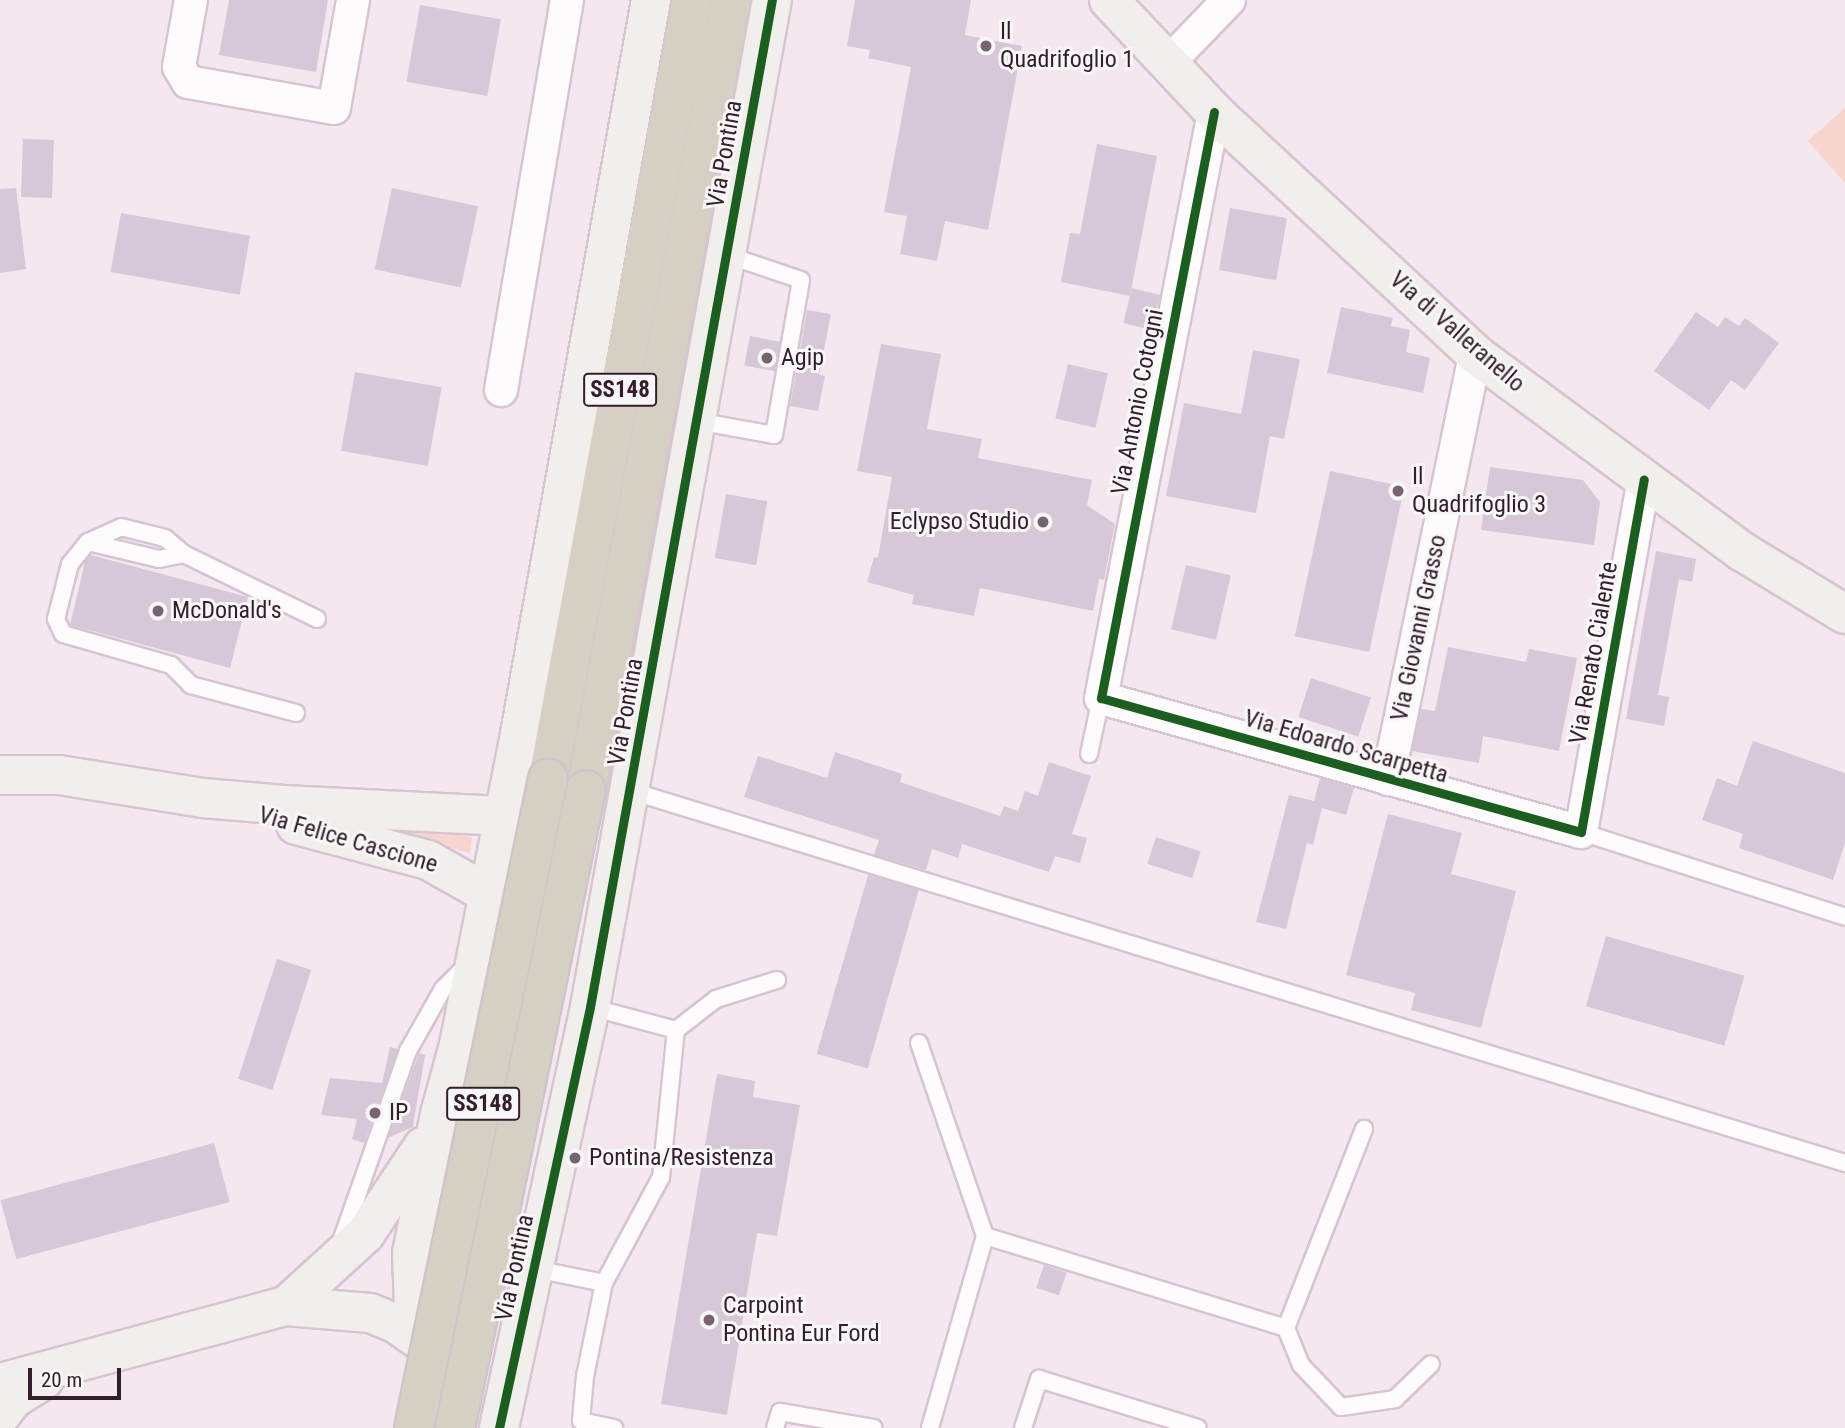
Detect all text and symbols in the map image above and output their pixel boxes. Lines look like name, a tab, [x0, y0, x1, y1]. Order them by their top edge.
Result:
place label: Il Quadrifoglio 1	[1000, 18, 1134, 74]
marker: Il Quadrifoglio 1	[978, 38, 994, 54]
street label: Via Pontina	[701, 98, 749, 210]
street label: Via di Valleranello	[1383, 265, 1531, 399]
street label: Via Antonio Cotogni	[1106, 307, 1170, 497]
place label: Agip	[781, 344, 824, 372]
marker: Agip	[759, 350, 775, 366]
road number: SS148	[582, 370, 658, 410]
place label: Il Quadrifoglio 3	[1412, 463, 1546, 519]
marker: Il Quadrifoglio 3	[1390, 483, 1406, 499]
place label: Eclypso Studio	[890, 508, 1029, 536]
marker: Eclypso Studio	[1035, 514, 1051, 530]
street label: Via Giovanni Grasso	[1385, 532, 1453, 724]
street label: Via Renato Cialente	[1564, 559, 1624, 747]
place label: McDonald's	[172, 597, 282, 625]
marker: McDonald's	[150, 603, 166, 619]
street label: Via Pontina	[602, 656, 650, 768]
street label: Via Edoardo Scarpetta	[1241, 704, 1451, 790]
street label: Via Felice Cascione	[255, 801, 441, 879]
road number: SS148	[444, 1084, 522, 1124]
place label: IP	[389, 1099, 408, 1127]
marker: IP	[367, 1105, 383, 1121]
place label: Pontina/Resistenza	[589, 1144, 774, 1172]
marker: Pontina/Resistenza	[567, 1150, 583, 1166]
street label: Via Pontina	[490, 1212, 540, 1324]
place label: Carpoint Pontina Eur Ford	[723, 1292, 880, 1348]
marker: Carpoint Pontina Eur Ford	[701, 1312, 717, 1328]
scale bar	[32, 1354, 124, 1398]
text: 20 m	[41, 1368, 82, 1392]

